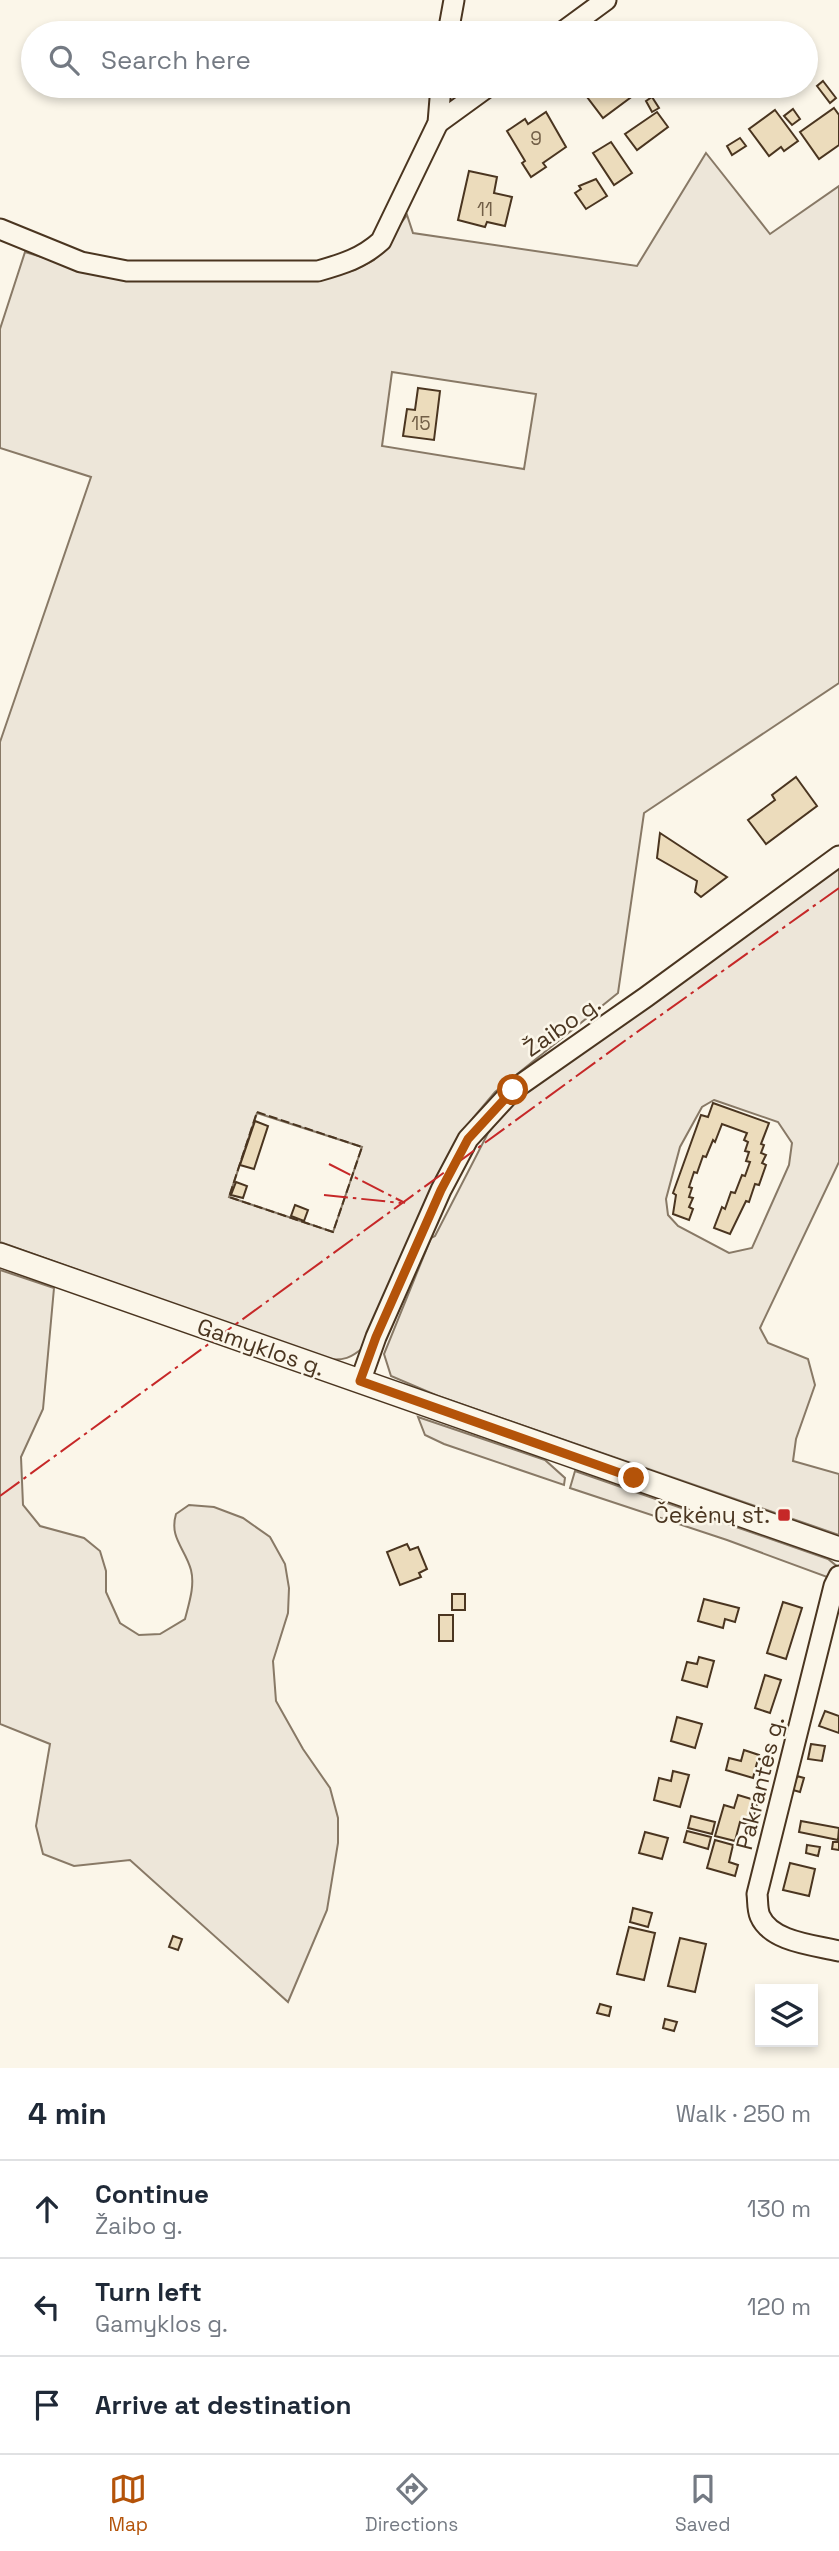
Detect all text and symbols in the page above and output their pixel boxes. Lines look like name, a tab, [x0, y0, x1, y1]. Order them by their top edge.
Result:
search box	[21, 21, 818, 98]
icon: search	[45, 41, 83, 79]
text: Search here	[101, 43, 251, 77]
house number: 9	[530, 126, 542, 151]
house number: 11	[477, 197, 493, 222]
house number: 15	[411, 411, 431, 436]
street label: Žaibo g.	[517, 989, 607, 1063]
route start	[497, 1074, 528, 1105]
street label: Gamyklos g.	[193, 1311, 329, 1383]
route end	[618, 1462, 649, 1493]
place label: Čekėnų st.	[654, 1500, 770, 1530]
marker: Čekėnų st.	[776, 1507, 792, 1523]
street label: Pakrantės g.	[729, 1713, 791, 1853]
map controls	[755, 1984, 818, 2047]
button: layers	[755, 1984, 818, 2047]
text: 4 min	[28, 2094, 107, 2133]
text: Walk · 250 m	[676, 2099, 811, 2129]
text: Continue	[95, 2177, 209, 2211]
icon: ahead	[28, 2190, 66, 2228]
text: 130 m	[747, 2194, 811, 2224]
text: Žaibo g.	[95, 2211, 183, 2241]
text: Turn left	[95, 2275, 202, 2309]
icon: left	[28, 2288, 66, 2326]
text: 120 m	[747, 2292, 811, 2322]
text: Gamyklos g.	[95, 2309, 228, 2339]
icon: arrive	[28, 2386, 66, 2424]
text: Arrive at destination	[95, 2388, 352, 2422]
tab: Map	[108, 2470, 148, 2537]
tab: Directions	[365, 2470, 458, 2537]
tab: Saved	[675, 2470, 731, 2537]

